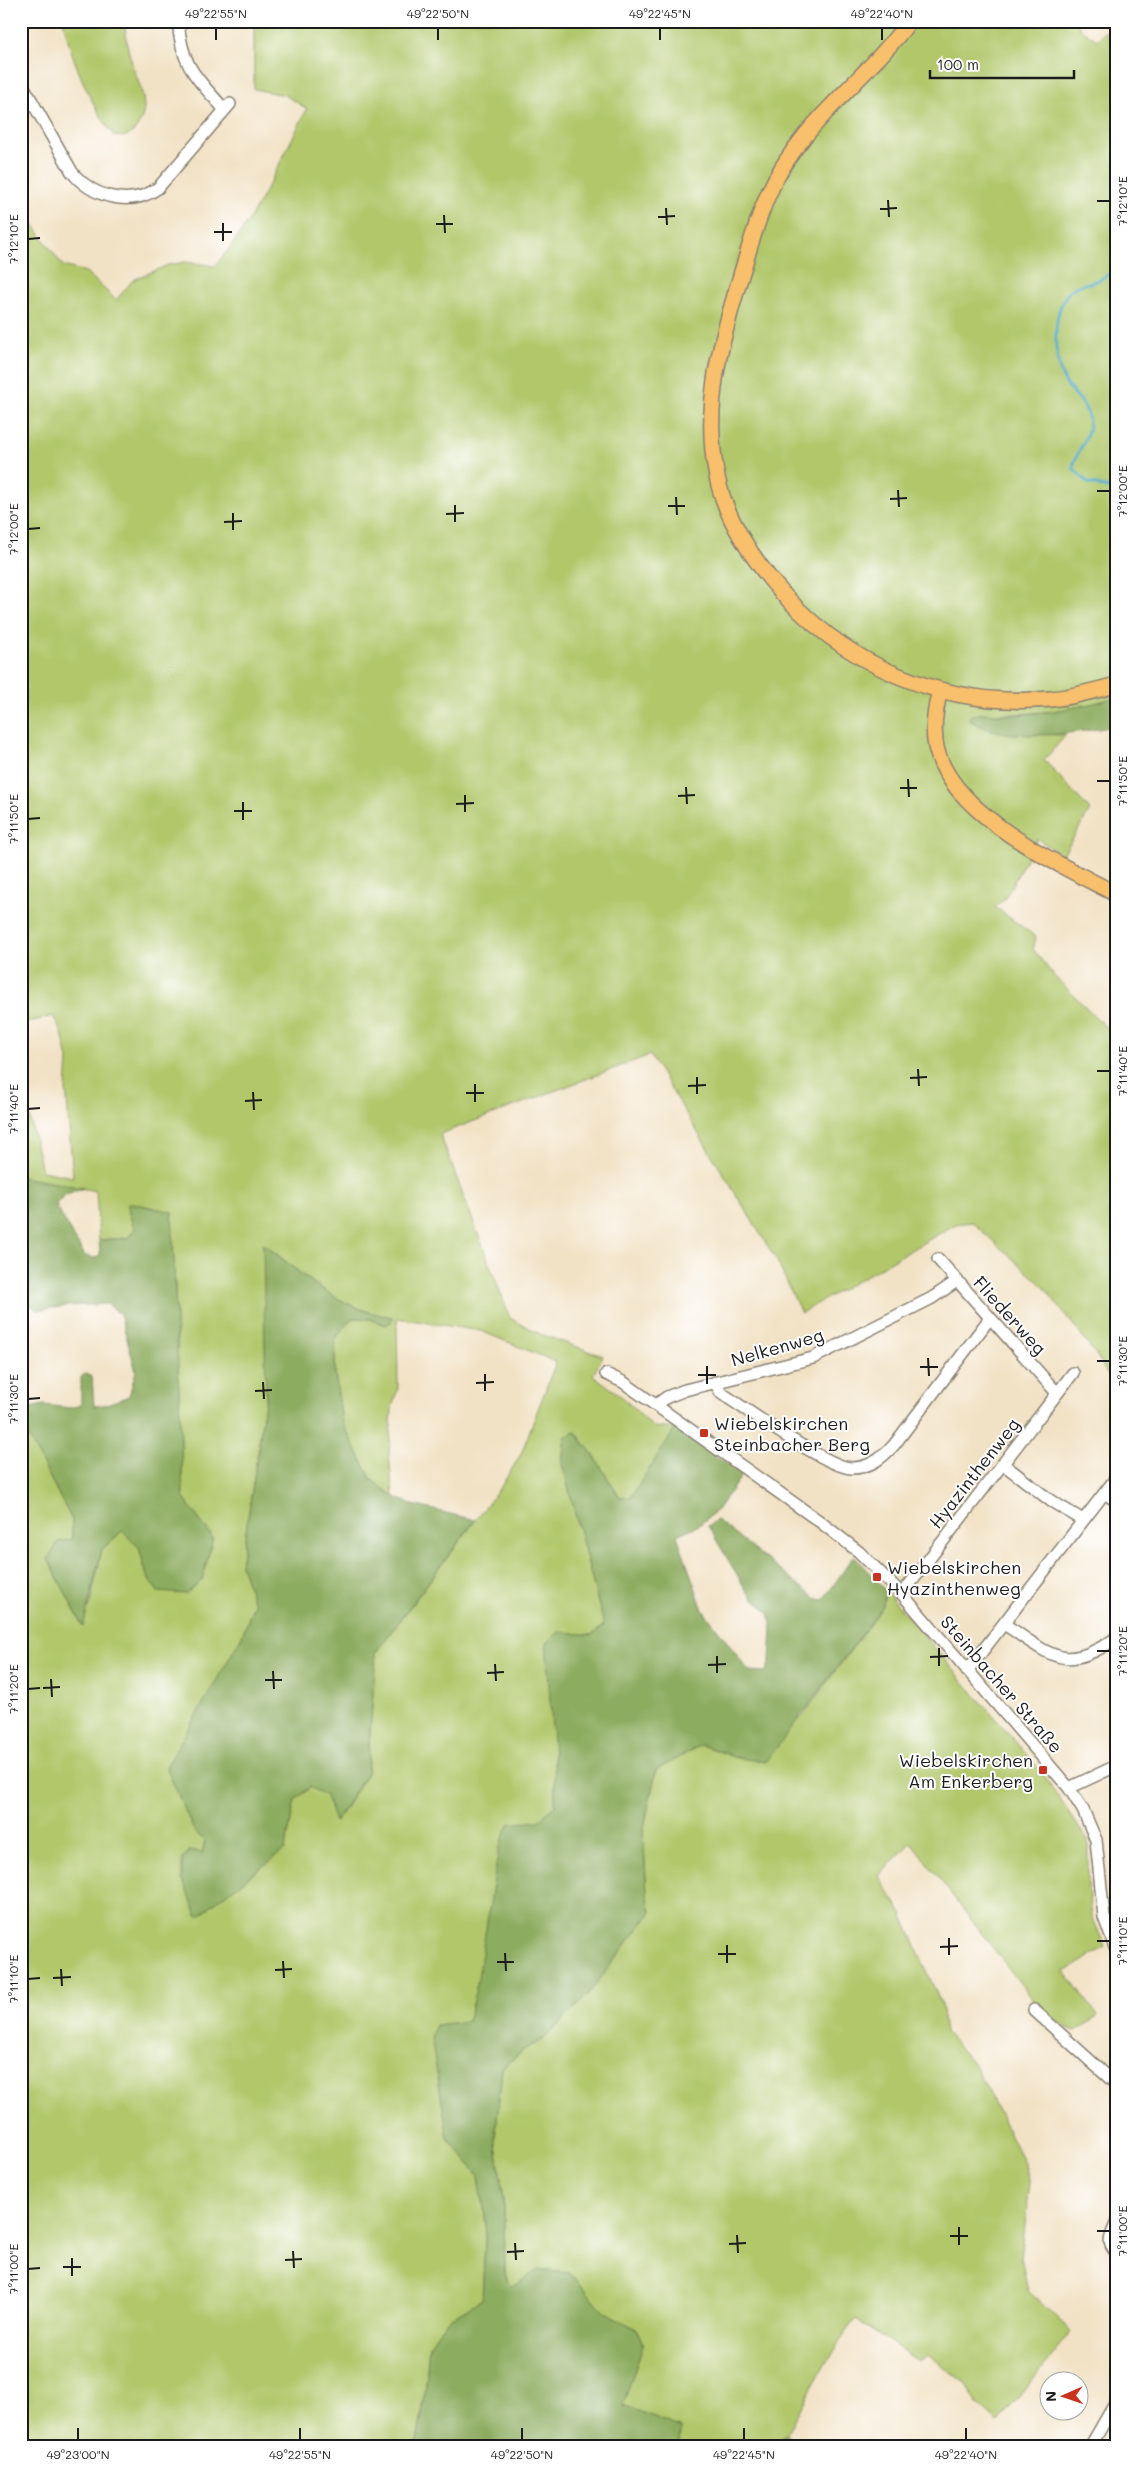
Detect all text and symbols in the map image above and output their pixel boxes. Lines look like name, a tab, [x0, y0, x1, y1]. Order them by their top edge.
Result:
text: 49°22'55"N	[185, 5, 247, 21]
text: 49°22'50"N	[407, 5, 469, 21]
text: 49°22'45"N	[629, 5, 691, 21]
text: 49°22'40"N	[851, 5, 913, 21]
scale bar	[930, 48, 1073, 80]
text: 100 m	[937, 54, 979, 74]
text: 7°12'10"E	[1114, 176, 1130, 226]
text: 7°12'10"E	[5, 214, 21, 264]
text: 7°12'00"E	[1114, 465, 1130, 517]
text: 7°12'00"E	[5, 503, 21, 555]
text: 7°11'50"E	[1114, 756, 1130, 806]
text: 7°11'50"E	[5, 794, 21, 844]
text: 7°11'40"E	[1114, 1046, 1130, 1096]
text: 7°11'40"E	[5, 1084, 21, 1134]
street label: Fliederweg	[968, 1270, 1052, 1360]
street label: Nelkenweg	[728, 1322, 826, 1372]
text: 7°11'30"E	[1114, 1336, 1130, 1386]
text: 7°11'30"E	[5, 1374, 21, 1424]
place label: Wiebelskirchen Steinbacher Berg	[714, 1411, 870, 1456]
street label: Hyazinthenweg	[923, 1413, 1025, 1533]
marker: Wiebelskirchen Steinbacher Berg	[698, 1427, 710, 1439]
place label: Wiebelskirchen Hyazinthenweg	[887, 1555, 1021, 1600]
marker: Wiebelskirchen Hyazinthenweg	[871, 1571, 883, 1583]
street label: Steinbacher Straße	[936, 1610, 1068, 1758]
text: 7°11'20"E	[1114, 1626, 1130, 1676]
text: 7°11'20"E	[5, 1664, 21, 1714]
place label: Wiebelskirchen Am Enkerberg	[899, 1748, 1033, 1793]
marker: Wiebelskirchen Am Enkerberg	[1037, 1764, 1049, 1776]
text: 7°11'10"E	[1114, 1917, 1130, 1965]
text: 7°11'10"E	[5, 1955, 21, 2003]
text: 7°11'00"E	[1114, 2206, 1130, 2256]
text: 7°11'00"E	[5, 2244, 21, 2294]
north arrow	[1040, 2370, 1090, 2420]
text: N	[1041, 2391, 1060, 2402]
text: 49°23'00"N	[46, 2446, 110, 2462]
text: 49°22'55"N	[269, 2446, 331, 2462]
text: 49°22'50"N	[491, 2446, 553, 2462]
text: 49°22'45"N	[713, 2446, 775, 2462]
text: 49°22'40"N	[935, 2446, 997, 2462]

